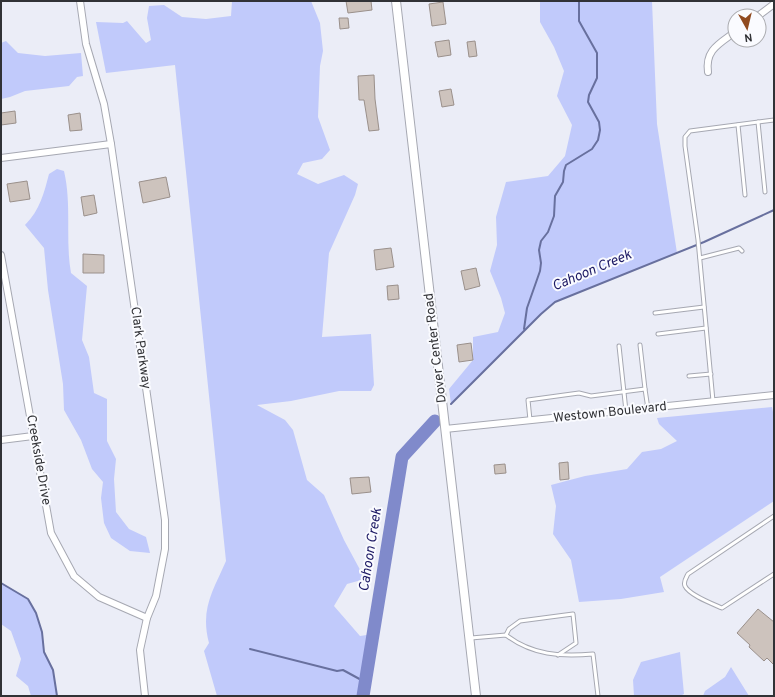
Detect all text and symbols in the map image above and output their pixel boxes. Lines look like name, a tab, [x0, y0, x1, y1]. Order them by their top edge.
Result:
north arrow	[727, 8, 767, 48]
text: N	[743, 29, 753, 44]
water label: Cahoon Creek	[550, 246, 635, 295]
street label: Dover Center Road	[421, 292, 451, 404]
street label: Clark Parkway	[126, 306, 154, 390]
street label: Westown Boulevard	[553, 399, 667, 427]
street label: Creekside Drive	[22, 414, 54, 506]
water label: Cahoon Creek	[356, 506, 386, 593]

